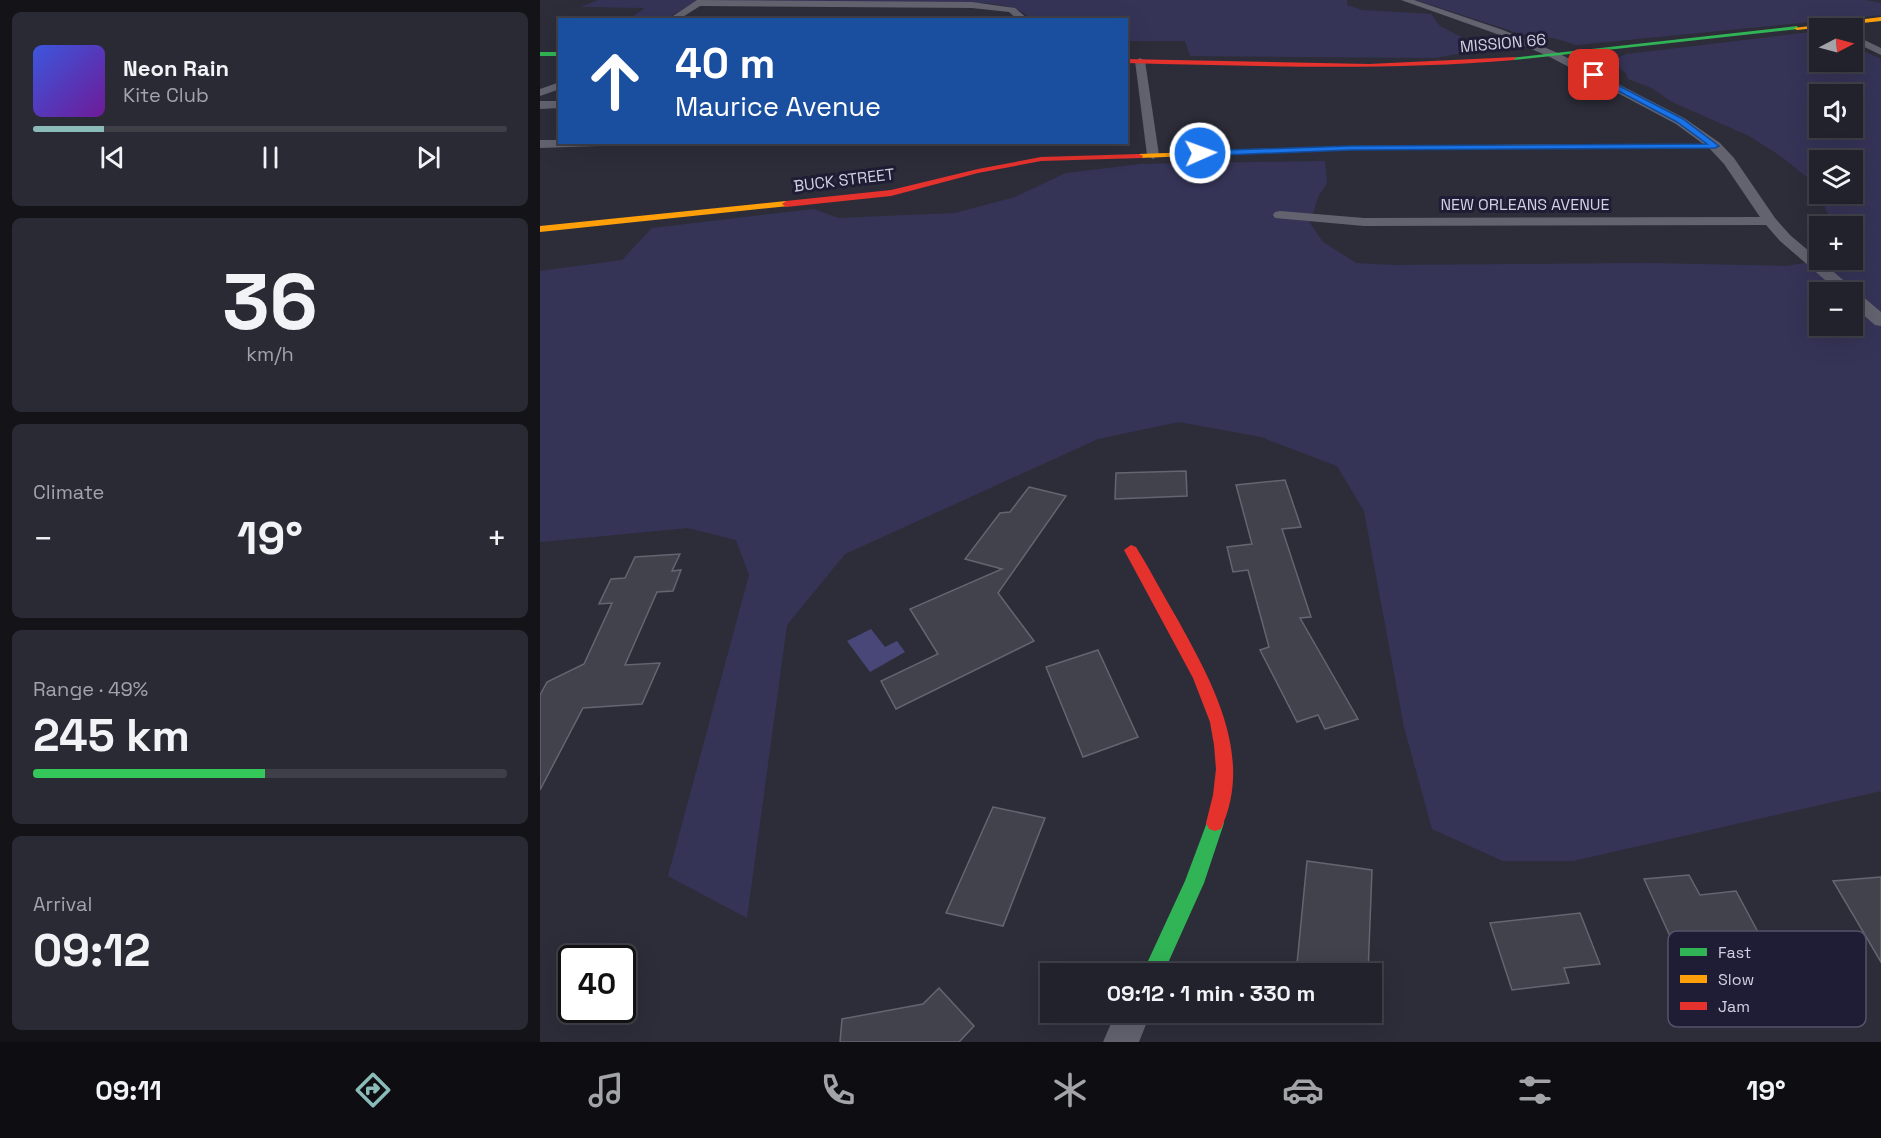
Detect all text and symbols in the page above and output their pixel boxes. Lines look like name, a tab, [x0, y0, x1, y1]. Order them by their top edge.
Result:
north arrow	[1809, 18, 1863, 72]
map controls	[1809, 18, 1863, 336]
street label: MISSION 66	[1459, 29, 1547, 57]
text: 40 m	[675, 37, 775, 90]
icon: ahead	[576, 42, 654, 120]
pin	[1568, 49, 1619, 100]
text: Neon Rain	[123, 54, 229, 82]
icon: arrive	[1577, 58, 1610, 91]
text: Kite Club	[123, 82, 209, 108]
button: sound	[1809, 84, 1863, 138]
text: Maurice Avenue	[675, 89, 881, 124]
position arrow	[1168, 121, 1232, 185]
icon: previous	[96, 141, 129, 174]
icon: pause	[254, 141, 287, 174]
icon: next	[412, 141, 445, 174]
button: layers	[1809, 150, 1863, 204]
street label: BUCK STREET	[792, 163, 896, 197]
street label: NEW ORLEANS AVENUE	[1440, 194, 1610, 215]
button: +	[1809, 216, 1863, 270]
text: 36	[222, 252, 318, 352]
button: −	[1809, 282, 1863, 336]
text: km/h	[246, 341, 294, 367]
text: Climate	[33, 479, 104, 505]
text: 19°	[237, 510, 303, 567]
text: −	[33, 518, 53, 560]
text: +	[487, 518, 507, 560]
text: Range · 49%	[33, 676, 148, 702]
text: 245 km	[33, 707, 190, 764]
text: Arrival	[33, 891, 92, 917]
text: 09:12	[33, 922, 150, 979]
legend	[1668, 931, 1866, 1027]
text: Fast	[1718, 942, 1751, 963]
speed limit sign: 40	[558, 945, 636, 1023]
text: Slow	[1718, 969, 1754, 990]
text: 09:12 · 1 min · 330 m	[1107, 979, 1315, 1007]
text: Jam	[1718, 996, 1750, 1017]
icon: directions	[352, 1069, 394, 1111]
icon: music	[585, 1069, 627, 1111]
icon: phone	[817, 1069, 859, 1111]
icon: climate	[1049, 1069, 1091, 1111]
icon: car	[1282, 1069, 1324, 1111]
icon: filters	[1514, 1069, 1556, 1111]
text: 09:11	[95, 1073, 162, 1108]
text: 19°	[1746, 1073, 1786, 1108]

